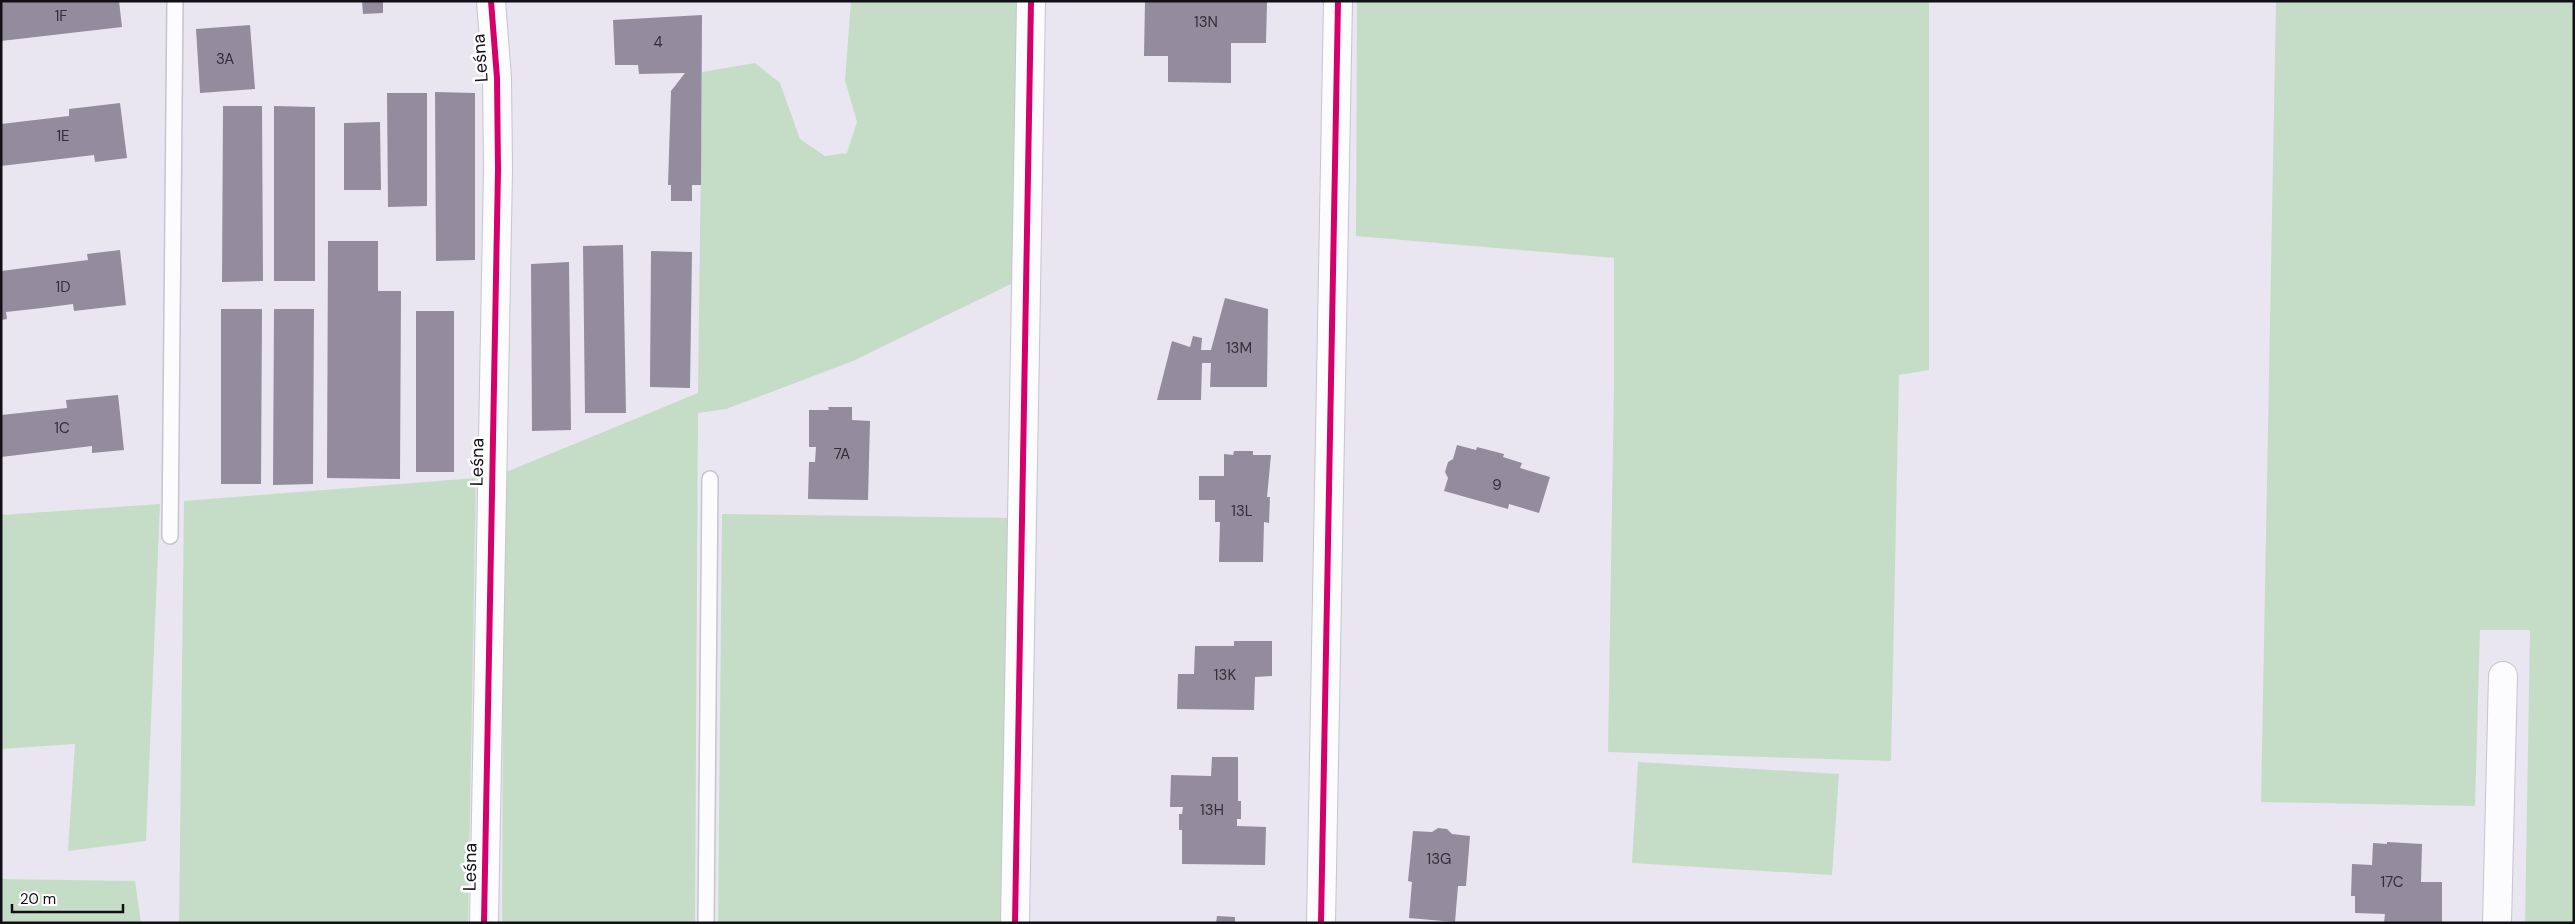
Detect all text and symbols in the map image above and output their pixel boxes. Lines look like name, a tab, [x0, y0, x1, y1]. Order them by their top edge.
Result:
house number: 1F	[55, 6, 67, 26]
house number: 13N	[1194, 12, 1218, 32]
house number: 4	[653, 32, 663, 52]
street label: Leśna	[466, 33, 494, 83]
house number: 3A	[216, 49, 234, 69]
house number: 1E	[56, 126, 70, 146]
house number: 1D	[55, 277, 71, 297]
house number: 13M	[1226, 338, 1252, 358]
house number: 1C	[54, 418, 70, 438]
street label: Leśna	[465, 438, 489, 486]
house number: 7A	[834, 444, 850, 464]
house number: 9	[1492, 475, 1502, 495]
house number: 13L	[1231, 501, 1253, 521]
house number: 13K	[1214, 665, 1236, 685]
house number: 13H	[1200, 800, 1224, 820]
street label: Leśna	[458, 843, 482, 891]
house number: 13G	[1427, 849, 1451, 869]
house number: 17C	[2380, 872, 2404, 892]
scale bar	[12, 882, 124, 914]
text: 20 m	[20, 889, 56, 909]

